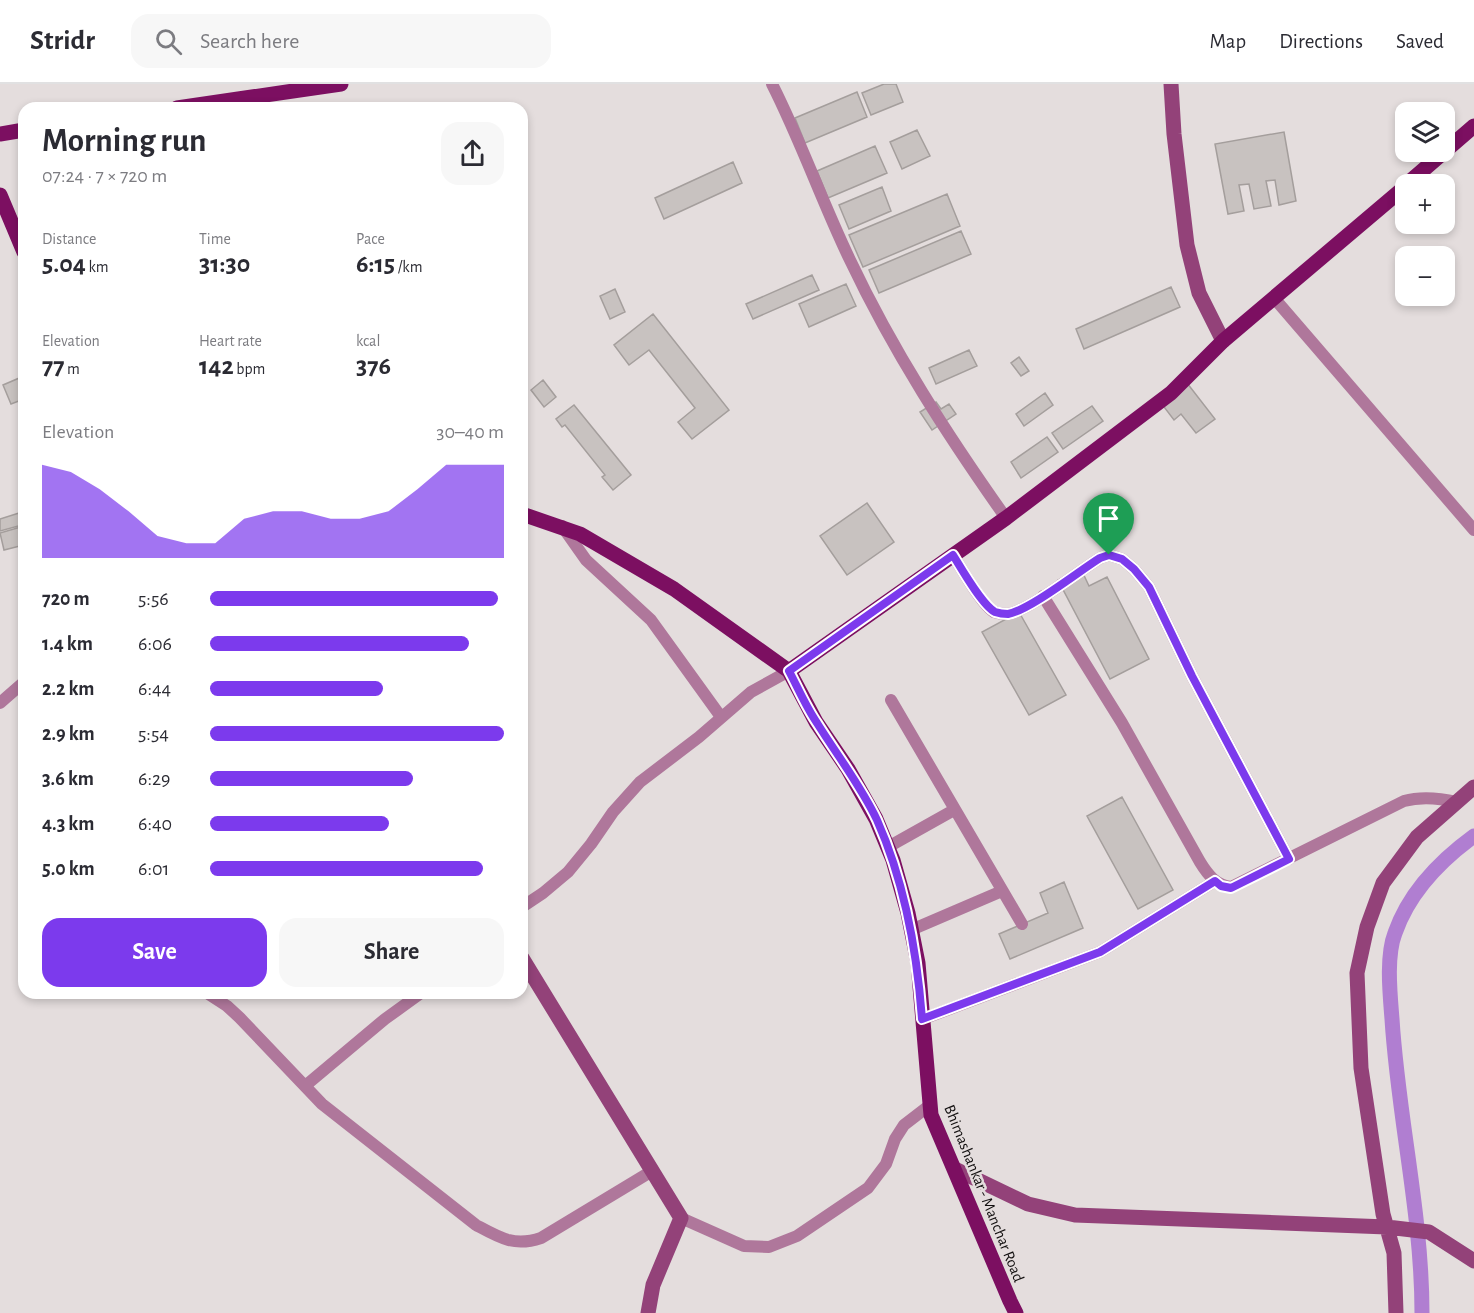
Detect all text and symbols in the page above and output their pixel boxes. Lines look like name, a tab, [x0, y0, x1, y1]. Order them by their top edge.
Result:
search box	[131, 14, 551, 68]
icon: search	[152, 25, 185, 58]
text: Stridr	[30, 27, 95, 55]
text: Search here	[200, 30, 299, 52]
text: Map	[1210, 31, 1246, 52]
text: Directions	[1279, 31, 1363, 52]
text: Saved	[1396, 31, 1444, 52]
map controls	[1395, 102, 1455, 306]
button: layers	[1395, 102, 1455, 162]
button: share	[441, 122, 504, 185]
text: Morning run	[42, 125, 206, 158]
text: 07:24 · 7 × 720 m	[42, 166, 167, 186]
button: +	[1395, 174, 1455, 234]
text: Distance	[42, 231, 96, 247]
text: Time	[199, 231, 231, 247]
text: Pace	[356, 231, 385, 247]
button: −	[1395, 246, 1455, 306]
text: 5.04	[42, 251, 86, 277]
text: 31:30	[199, 251, 250, 277]
text: 6:15	[356, 251, 395, 277]
text: km	[86, 259, 109, 275]
text: /km	[395, 259, 422, 275]
text: Elevation	[42, 333, 100, 349]
text: Heart rate	[199, 333, 262, 349]
text: kcal	[356, 333, 380, 349]
text: 77	[42, 353, 64, 379]
text: 142	[199, 353, 234, 379]
text: 376	[356, 353, 391, 379]
text: m	[64, 361, 80, 377]
text: bpm	[234, 361, 265, 377]
text: Elevation	[42, 422, 114, 442]
text: 30–40 m	[436, 422, 504, 442]
pin	[1083, 493, 1134, 555]
icon: arrive	[1092, 502, 1125, 535]
text: 720 m	[42, 589, 90, 609]
text: 5:56	[138, 589, 169, 609]
text: 1.4 km	[42, 634, 93, 654]
text: 6:06	[138, 634, 172, 654]
text: 2.2 km	[42, 679, 94, 699]
text: 6:44	[138, 679, 171, 699]
text: 2.9 km	[42, 724, 95, 744]
text: 5:54	[138, 724, 169, 744]
text: 3.6 km	[42, 769, 94, 789]
text: 6:29	[138, 769, 170, 789]
text: 4.3 km	[42, 814, 94, 834]
text: 6:40	[138, 814, 172, 834]
text: 5.0 km	[42, 859, 95, 879]
text: 6:01	[138, 859, 169, 879]
button: Save	[42, 918, 267, 987]
button: Share	[279, 918, 504, 987]
street label: Bhimashankar - Manchar Road	[941, 1102, 1027, 1284]

